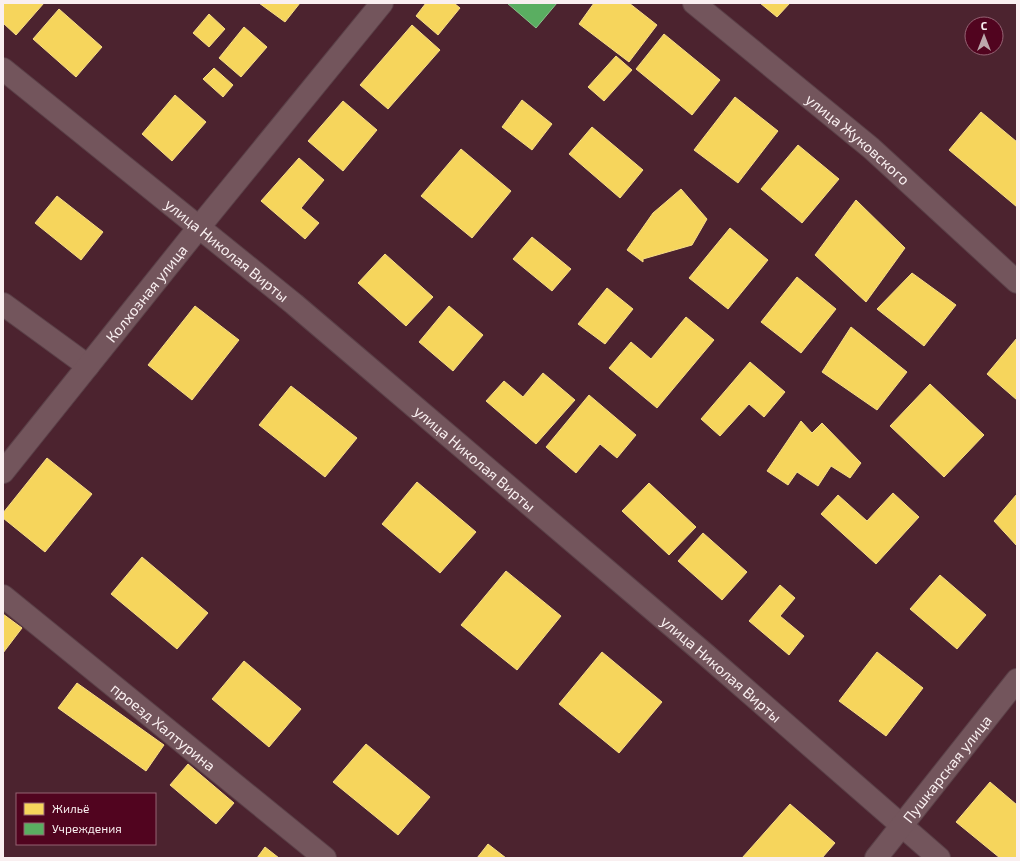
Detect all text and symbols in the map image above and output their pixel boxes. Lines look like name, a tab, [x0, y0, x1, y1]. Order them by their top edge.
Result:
north arrow	[964, 16, 1004, 56]
text: С	[981, 19, 988, 32]
street label: улица Жуковского	[802, 90, 914, 188]
street label: улица Николая Вирты	[161, 195, 293, 305]
street label: Колхозная улица	[102, 241, 191, 346]
street label: улица Николая Вирты	[410, 402, 540, 515]
street label: улица Николая Вирты	[657, 612, 786, 726]
street label: проезд Халтурина	[108, 679, 219, 774]
street label: Пушкарская улица	[899, 711, 995, 826]
legend	[16, 793, 156, 845]
text: Жильё	[52, 801, 89, 815]
text: Учреждения	[52, 821, 122, 835]

